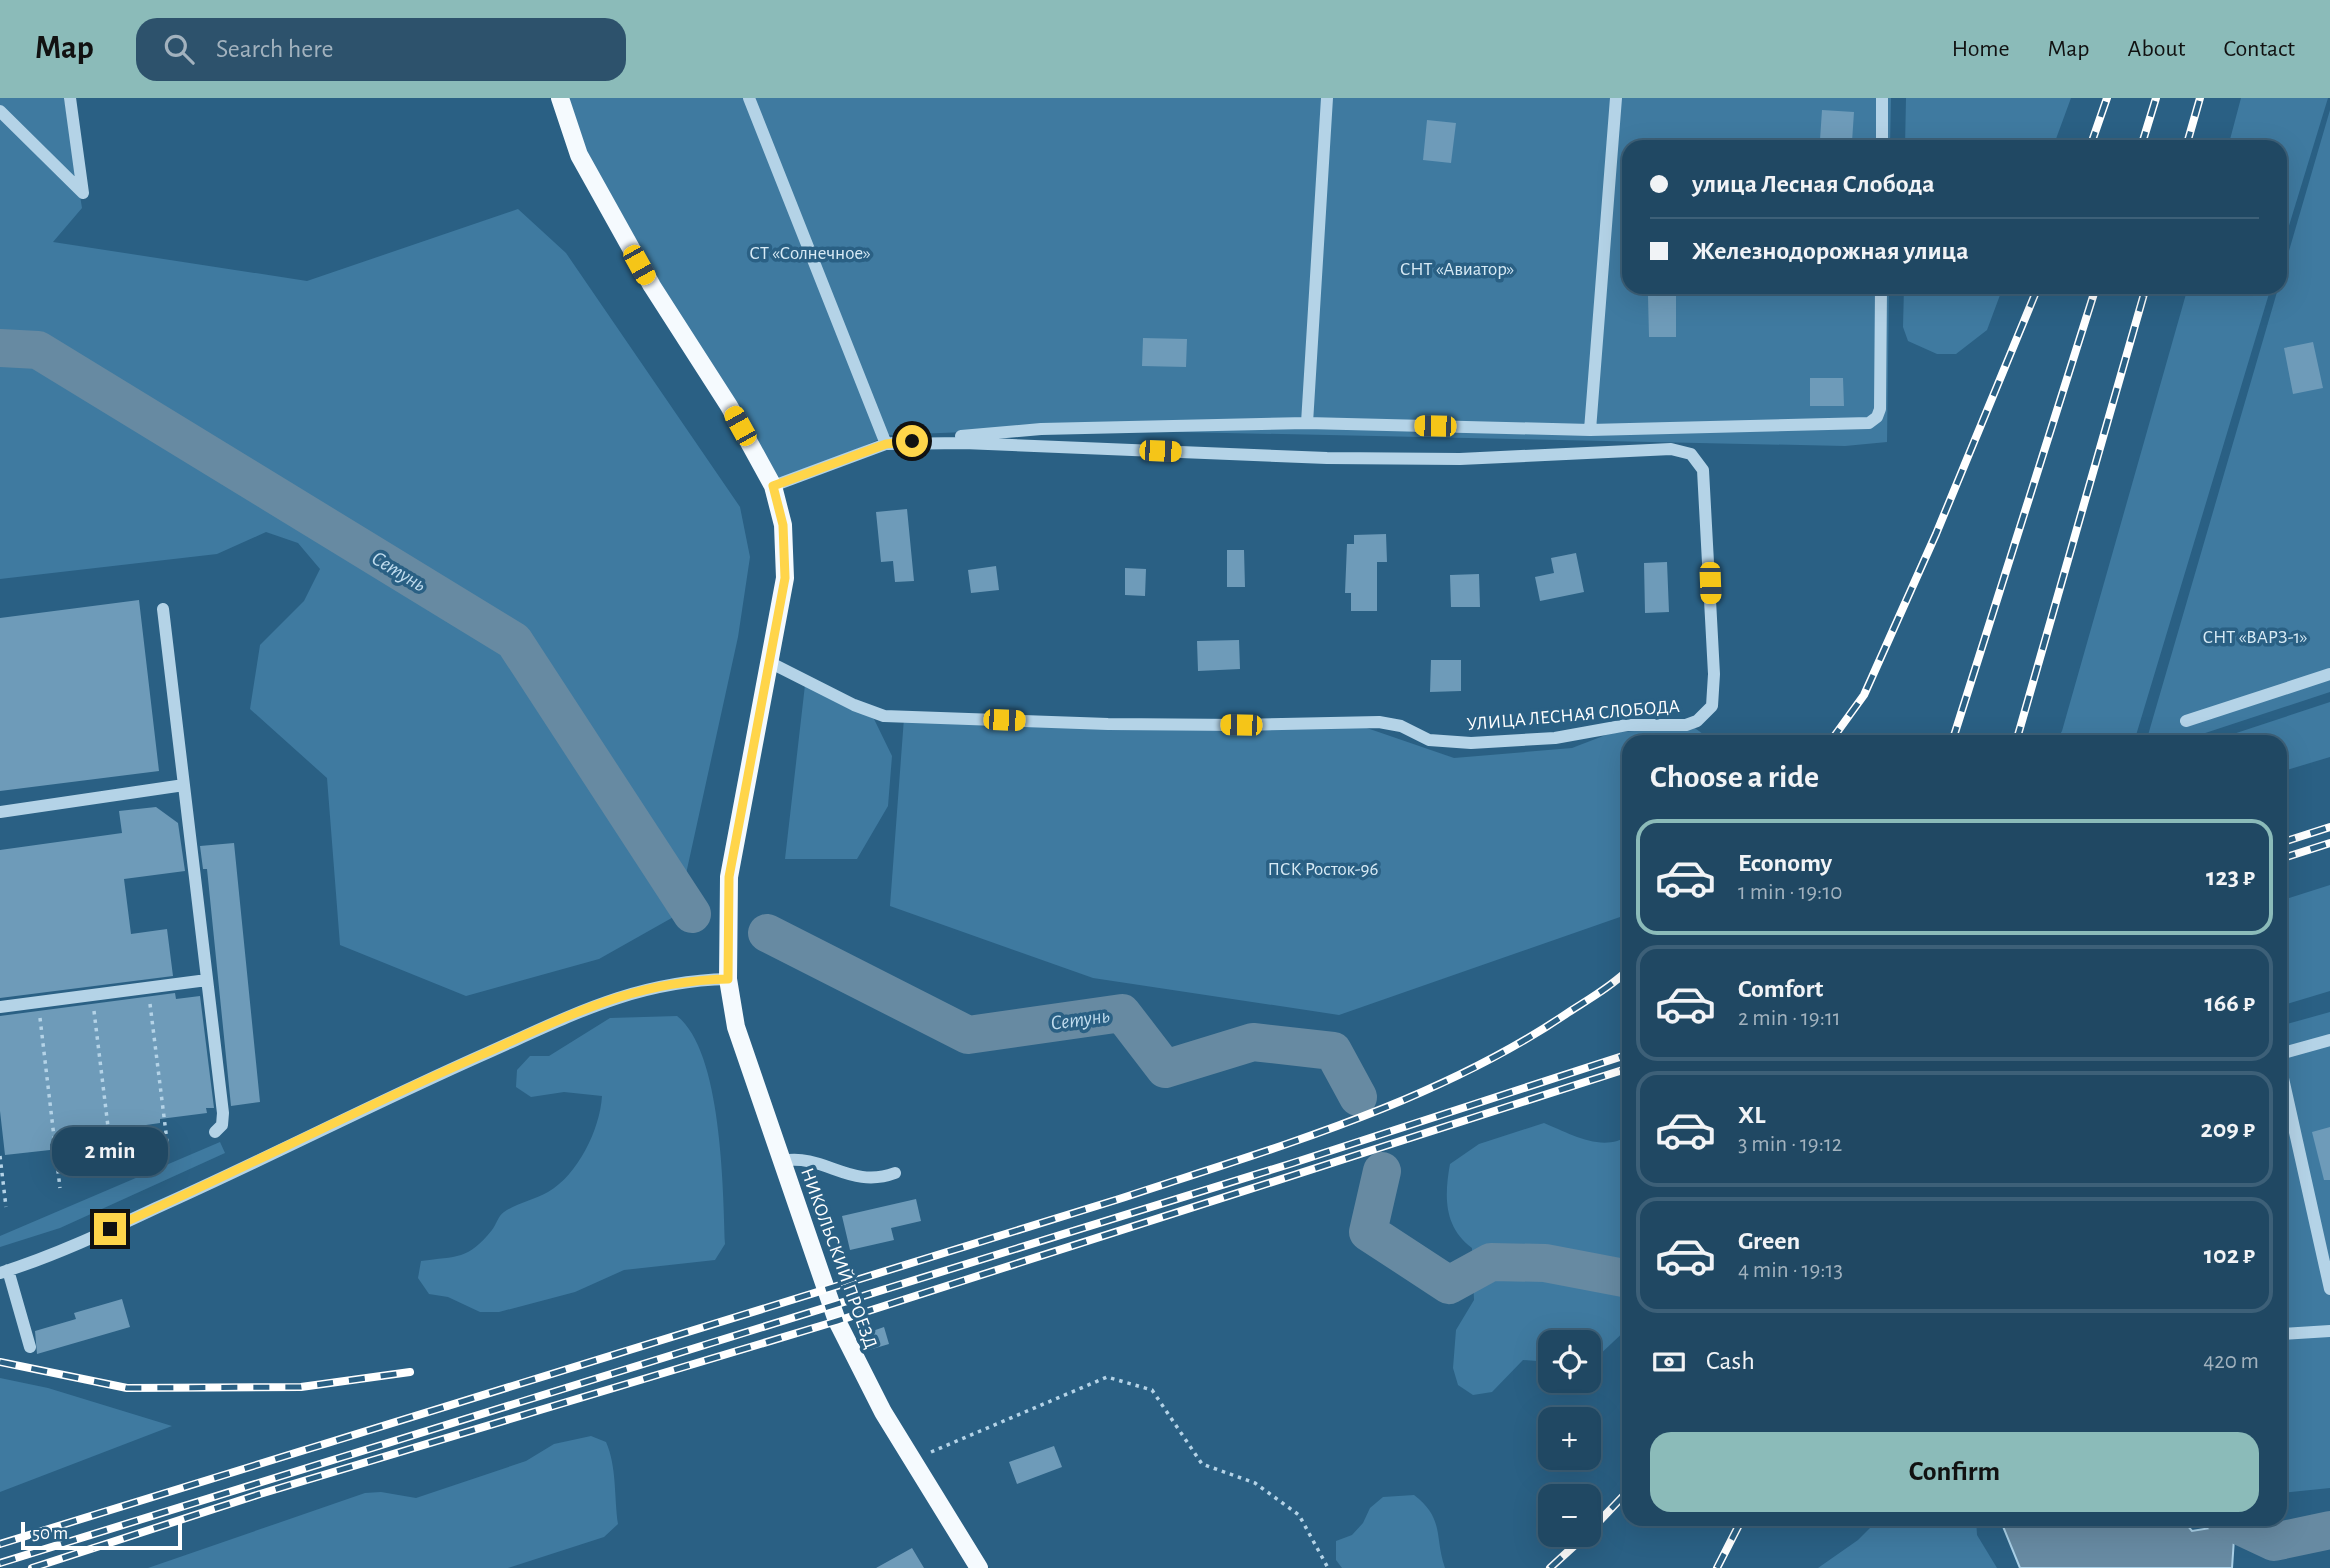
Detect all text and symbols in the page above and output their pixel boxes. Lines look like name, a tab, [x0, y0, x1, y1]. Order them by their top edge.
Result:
search box	[136, 18, 626, 81]
icon: search	[160, 30, 198, 68]
text: Map	[35, 32, 94, 65]
text: Search here	[216, 36, 334, 62]
text: Home	[1952, 37, 2010, 61]
text: Map	[2048, 37, 2090, 61]
text: About	[2128, 37, 2185, 61]
text: Contact	[2223, 37, 2295, 61]
text: улица Лесная Слобода	[1692, 171, 1935, 197]
text: Железнодорожная улица	[1692, 238, 1968, 264]
car	[620, 242, 659, 288]
park label: СТ «Солнечное»	[749, 244, 871, 263]
park label: СНТ «Авиатор»	[1400, 260, 1514, 279]
car	[721, 403, 760, 449]
car	[1414, 415, 1457, 437]
route start	[896, 425, 928, 457]
car	[1139, 440, 1182, 462]
water label: Сетунь	[368, 547, 430, 596]
car	[1699, 562, 1722, 604]
park label: СНТ «ВАРЗ-1»	[2202, 628, 2308, 647]
street label: УЛИЦА ЛЕСНАЯ СЛОБОДА	[1466, 697, 1680, 734]
car	[983, 709, 1026, 731]
car	[1220, 714, 1263, 736]
text: Choose a ride	[1650, 761, 1819, 793]
icon: car	[1654, 846, 1717, 909]
text: Economy	[1738, 850, 1832, 876]
park label: ПСК Росток-96	[1268, 860, 1378, 879]
text: 123 ₽	[2206, 864, 2255, 890]
text: 1 min · 19:10	[1738, 881, 1842, 904]
icon: car	[1654, 972, 1717, 1035]
text: Comfort	[1738, 976, 1823, 1002]
text: 166 ₽	[2204, 990, 2255, 1016]
water label: Сетунь	[1049, 1005, 1111, 1034]
text: 2 min · 19:11	[1738, 1007, 1841, 1030]
icon: car	[1654, 1098, 1717, 1161]
text: XL	[1738, 1102, 1765, 1128]
text: 209 ₽	[2201, 1116, 2255, 1142]
callout: 2 min	[52, 1128, 168, 1176]
text: 3 min · 19:12	[1738, 1133, 1842, 1156]
text: 2 min	[84, 1140, 136, 1163]
street label: НИКОЛЬСКИЙ ПРОЕЗД	[797, 1165, 881, 1352]
route end	[94, 1213, 126, 1245]
icon: car	[1654, 1224, 1717, 1287]
text: Green	[1738, 1228, 1800, 1254]
text: 102 ₽	[2204, 1242, 2255, 1268]
text: 4 min · 19:13	[1738, 1259, 1843, 1282]
map controls	[1538, 1330, 1601, 1547]
button: locate	[1538, 1330, 1601, 1393]
icon: cash	[1650, 1343, 1688, 1381]
text: Cash	[1706, 1348, 1755, 1374]
text: 420 m	[2203, 1350, 2259, 1373]
button: +	[1538, 1407, 1601, 1470]
button: Confirm	[1650, 1432, 2259, 1512]
button: −	[1538, 1484, 1601, 1547]
scale bar	[21, 1519, 182, 1551]
text: 50 m	[32, 1524, 68, 1543]

